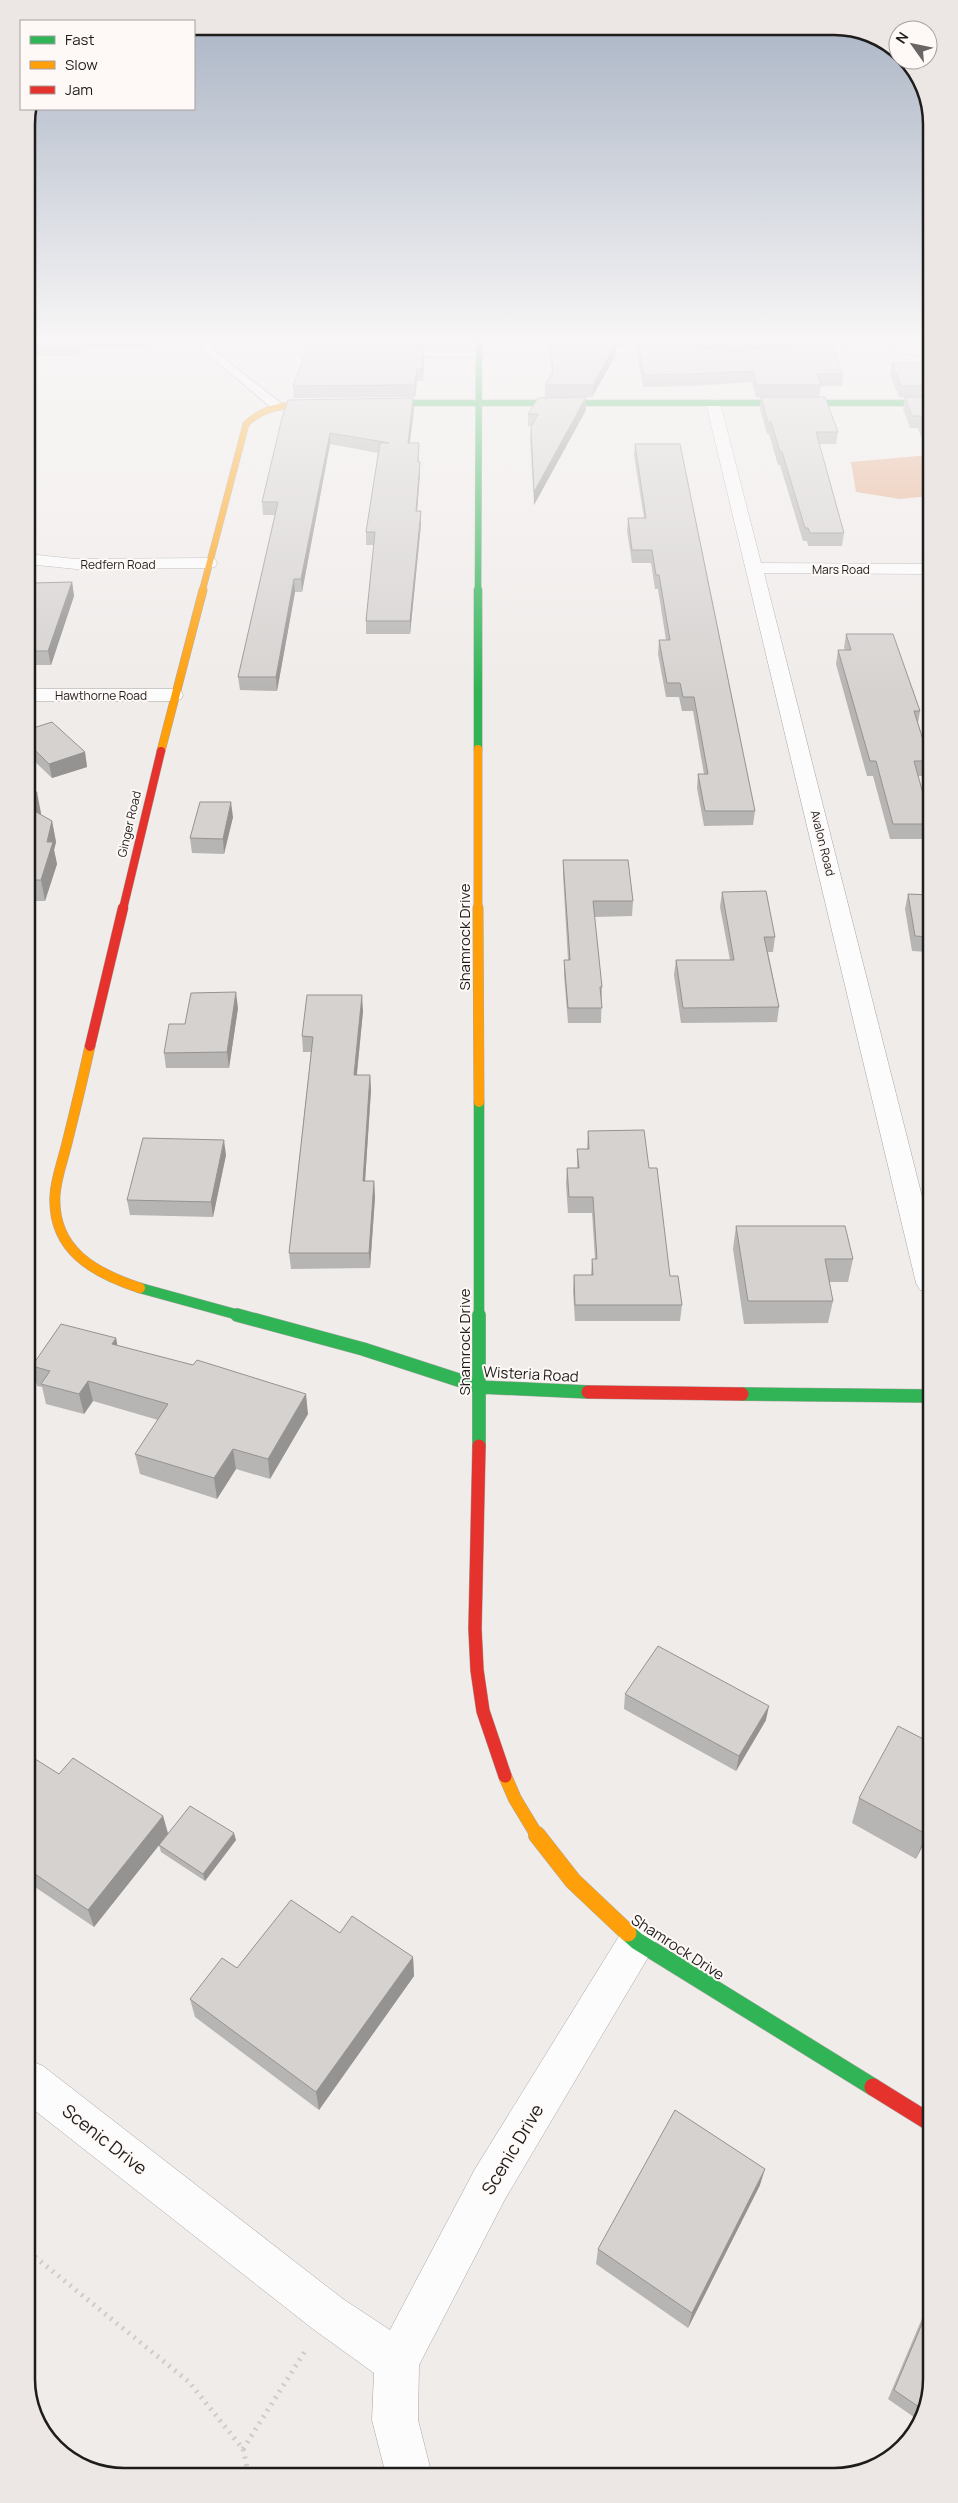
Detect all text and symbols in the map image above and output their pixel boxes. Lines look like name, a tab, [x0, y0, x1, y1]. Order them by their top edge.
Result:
legend	[20, 20, 195, 110]
north arrow	[888, 20, 938, 70]
text: N	[891, 28, 912, 47]
text: Fast	[65, 29, 94, 50]
text: Slow	[65, 54, 98, 75]
text: Jam	[65, 79, 93, 100]
street label: Redfern Road	[80, 556, 156, 573]
street label: Mars Road	[812, 561, 870, 578]
street label: Hawthorne Road	[55, 687, 147, 704]
street label: Ginger Road	[113, 789, 145, 859]
street label: Avalon Road	[807, 808, 839, 878]
street label: Shamrock Drive	[454, 883, 475, 991]
street label: Shamrock Drive	[454, 1288, 475, 1396]
street label: Wisteria Road	[483, 1361, 579, 1387]
street label: Shamrock Drive	[627, 1909, 729, 1985]
street label: Scenic Drive	[58, 2098, 152, 2180]
street label: Scenic Drive	[476, 2099, 548, 2199]

